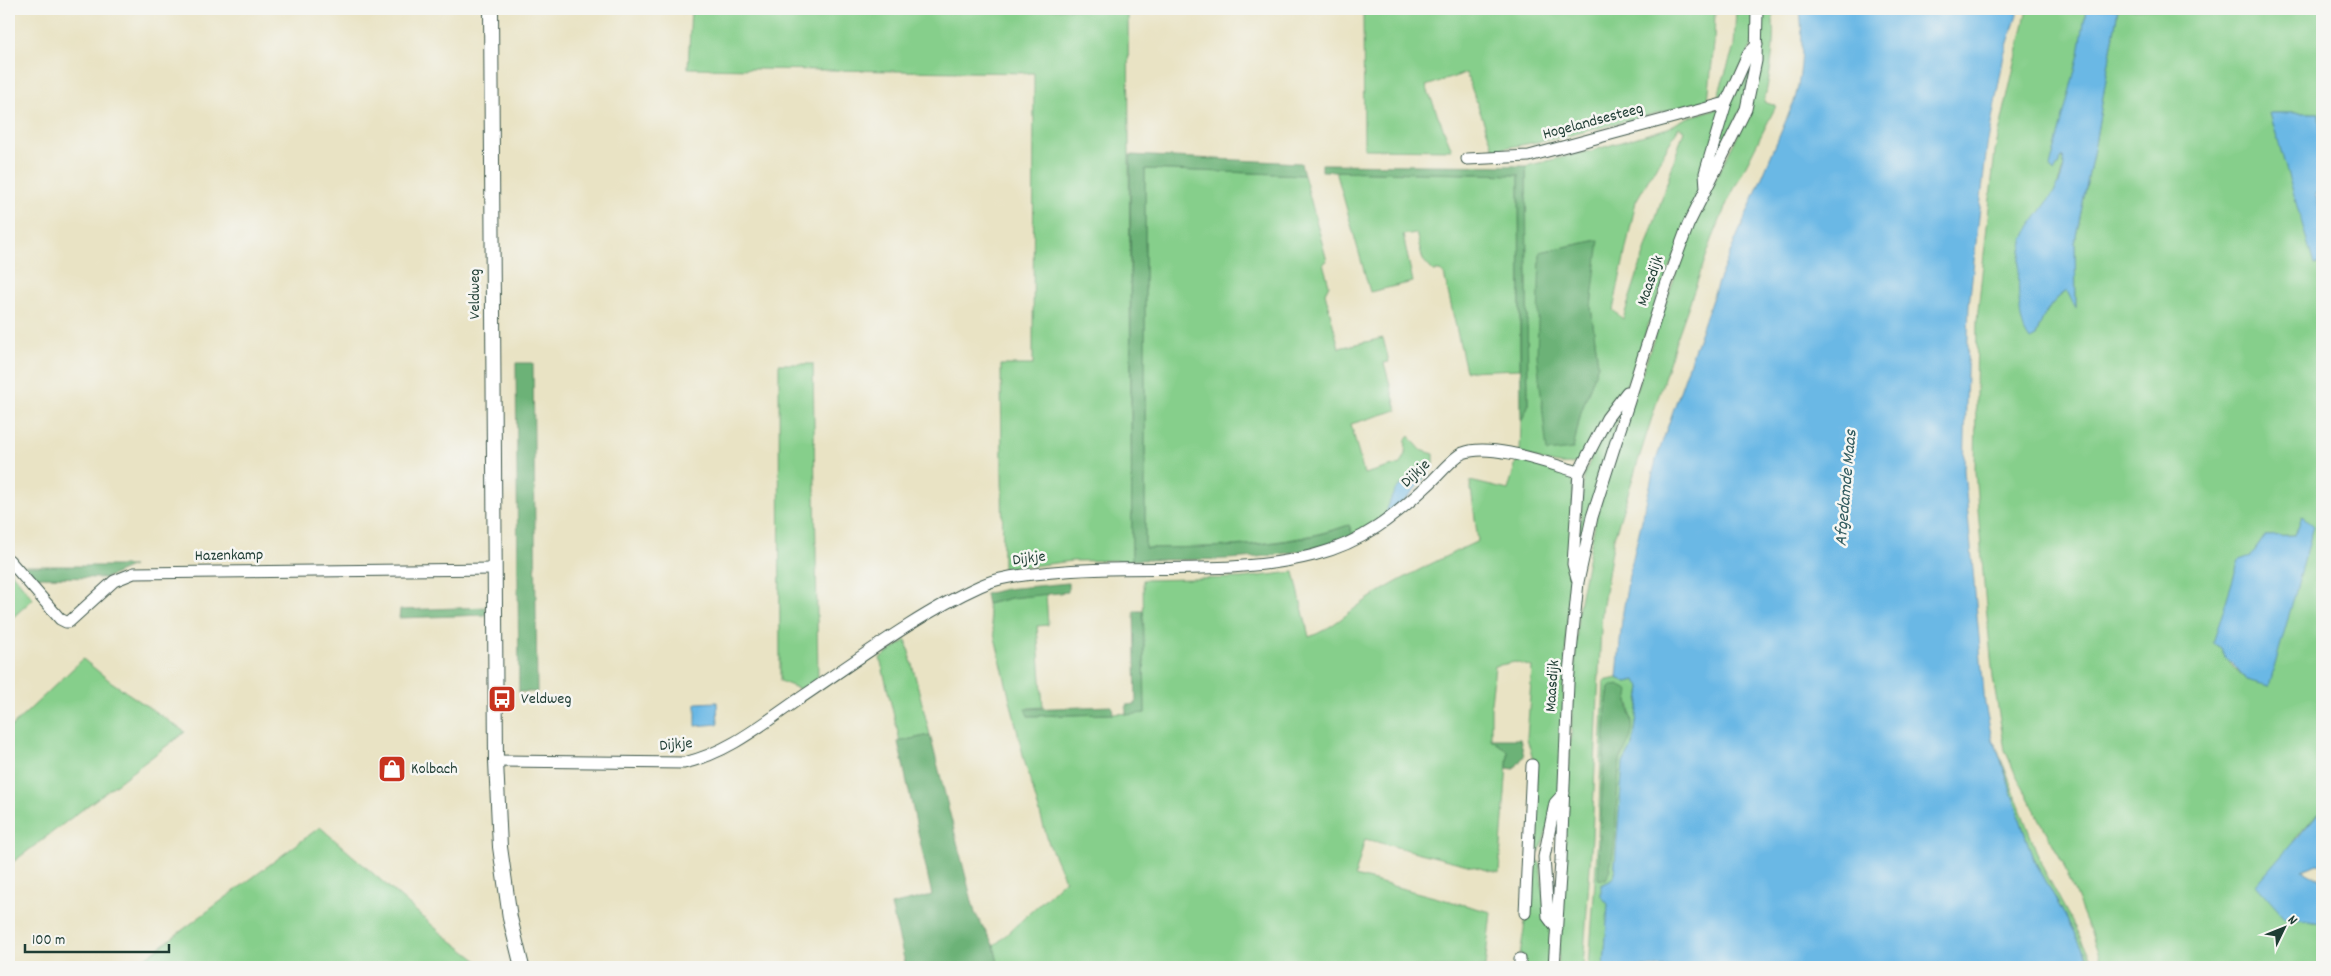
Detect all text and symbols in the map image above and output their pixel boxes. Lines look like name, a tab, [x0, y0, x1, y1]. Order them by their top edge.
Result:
street label: Hogelandsesteeg	[1540, 98, 1646, 146]
street label: Maasdijk	[1632, 253, 1670, 309]
street label: Veldweg	[464, 269, 487, 319]
water label: Afgedamde Maas	[1829, 428, 1865, 547]
street label: Dijkje	[1396, 454, 1436, 494]
street label: Hazenkamp	[194, 544, 264, 568]
street label: Dijkje	[1011, 546, 1047, 572]
street label: Maasdijk	[1540, 659, 1566, 713]
bus stop icon: Veldweg	[487, 684, 517, 714]
place label: Veldweg	[521, 688, 571, 711]
street label: Dijkje	[658, 732, 694, 758]
shop icon: Kolbach	[377, 754, 407, 784]
place label: Kolbach	[411, 758, 458, 781]
north arrow	[2258, 904, 2308, 954]
text: N	[2282, 911, 2302, 930]
scale bar	[25, 921, 169, 953]
text: 100 m	[32, 930, 65, 952]

